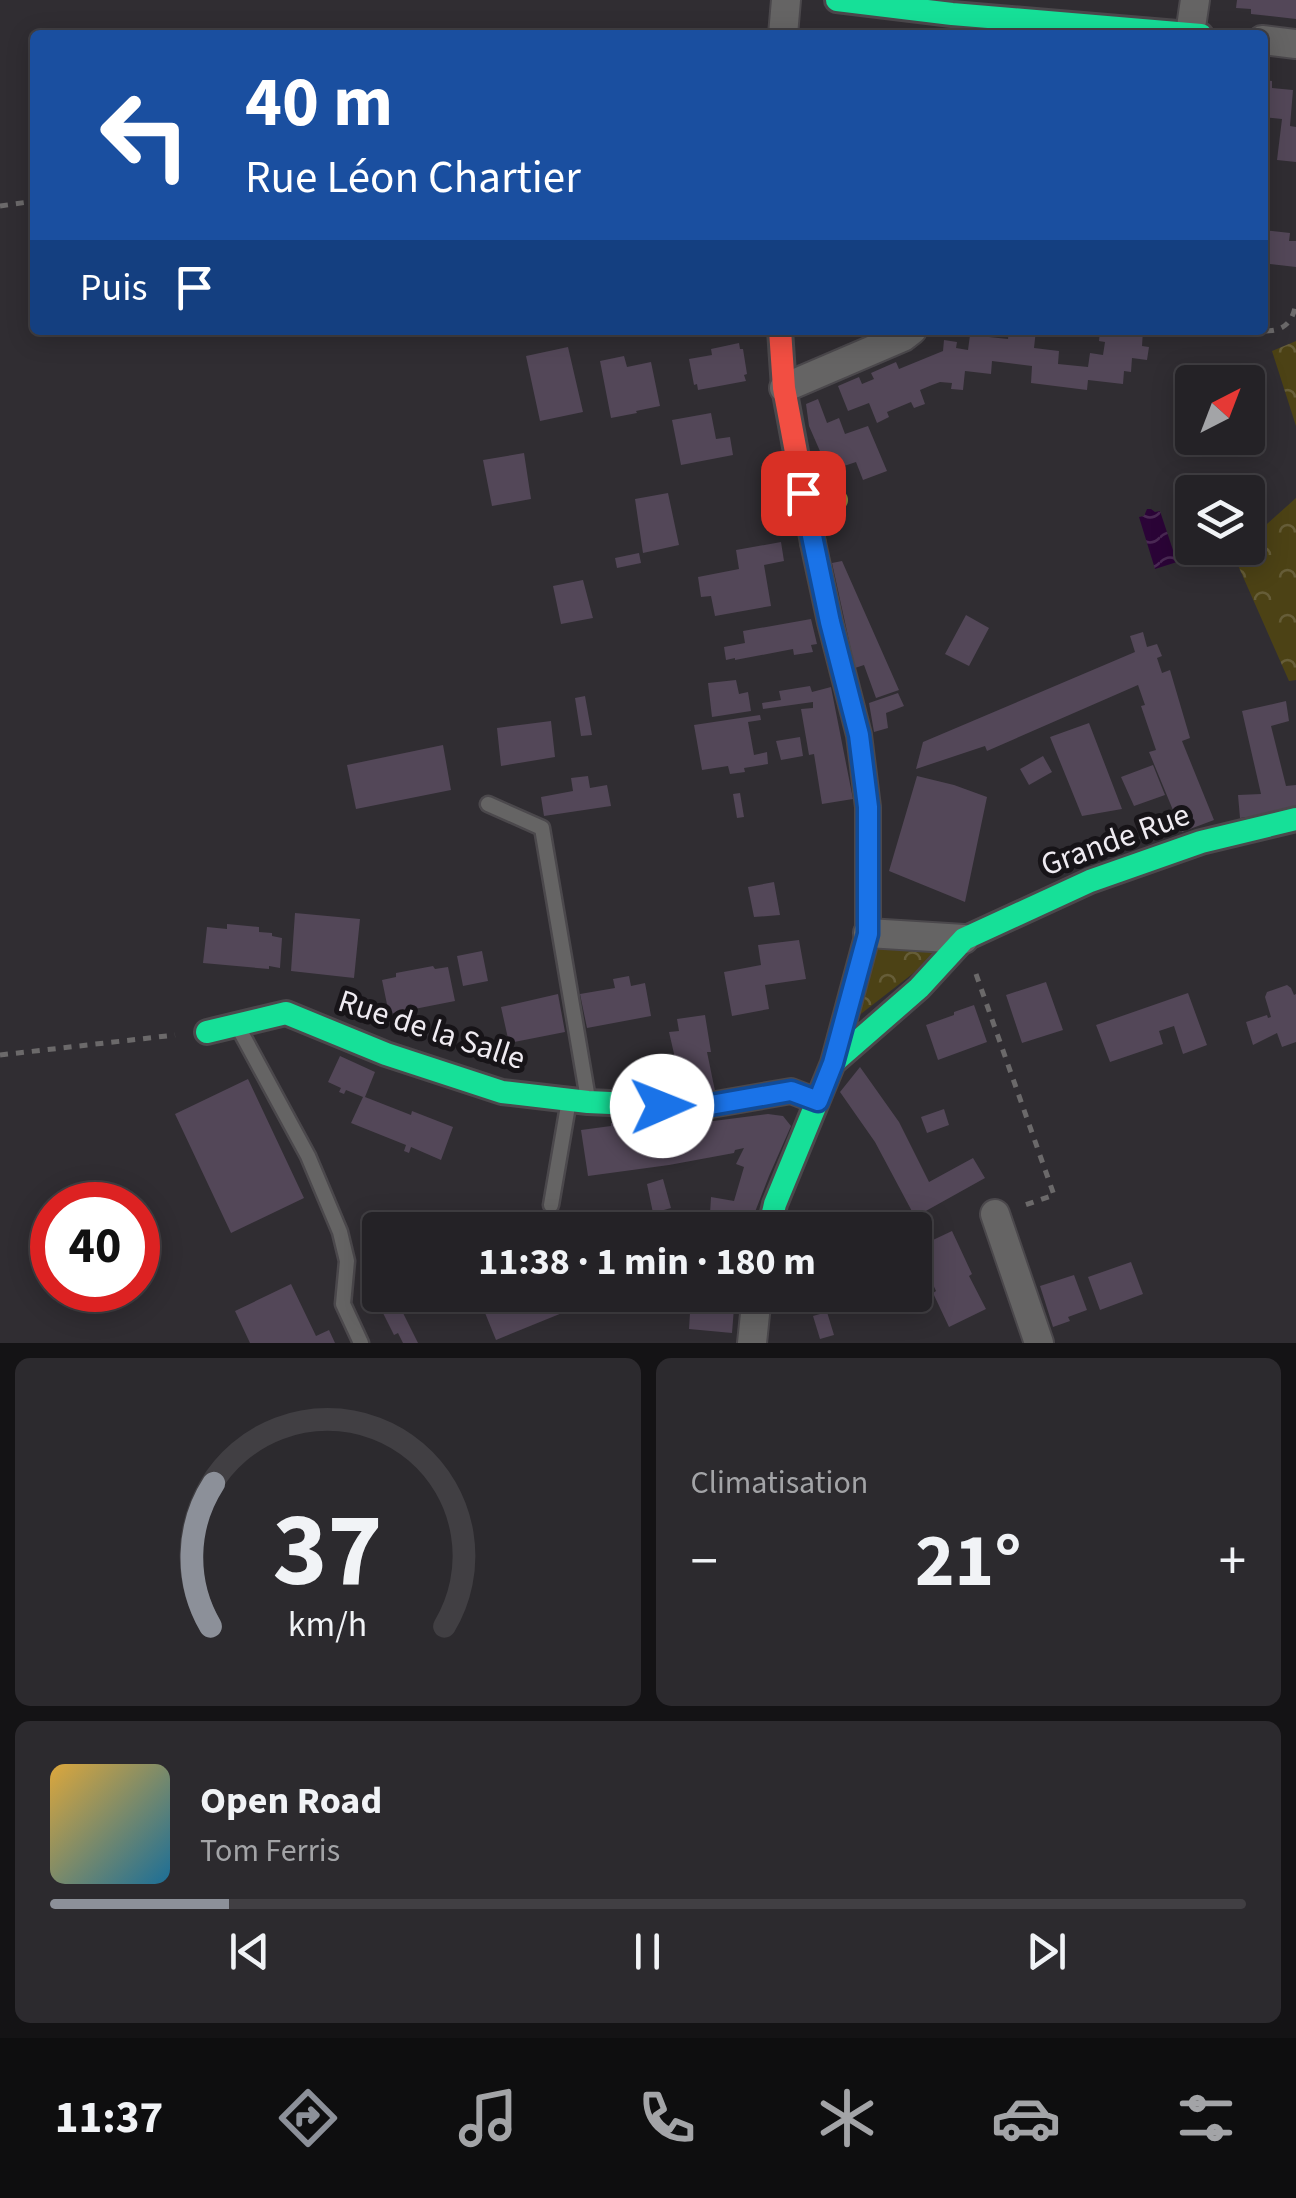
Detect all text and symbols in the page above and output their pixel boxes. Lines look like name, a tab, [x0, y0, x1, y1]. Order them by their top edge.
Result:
text: 40 m	[245, 53, 393, 153]
icon: left	[80, 70, 210, 200]
text: Rue Léon Chartier	[245, 146, 581, 210]
icon: arrive	[167, 260, 222, 315]
text: Puis	[80, 261, 147, 315]
north arrow	[1175, 365, 1265, 455]
map controls	[1175, 365, 1265, 565]
pin	[761, 451, 846, 536]
icon: arrive	[776, 466, 831, 521]
button: layers	[1175, 475, 1265, 565]
street label: Grande Rue	[1035, 792, 1196, 888]
street label: Rue de la Salle	[332, 978, 531, 1082]
position arrow	[610, 1054, 714, 1158]
speed limit sign: 40	[30, 1182, 160, 1312]
text: 11:38 · 1 min · 180 m	[478, 1235, 816, 1289]
text: Climatisation	[691, 1460, 868, 1506]
text: 37	[273, 1478, 383, 1626]
text: 21°	[915, 1508, 1022, 1615]
text: −	[691, 1523, 718, 1601]
text: +	[1219, 1523, 1246, 1601]
text: km/h	[288, 1599, 367, 1650]
text: Open Road	[200, 1774, 382, 1828]
text: Tom Ferris	[200, 1828, 340, 1874]
icon: previous	[222, 1924, 277, 1979]
icon: pause	[620, 1924, 675, 1979]
icon: next	[1019, 1924, 1074, 1979]
icon: directions	[273, 2083, 343, 2153]
icon: music	[453, 2083, 523, 2153]
icon: phone	[632, 2083, 702, 2153]
icon: climate	[812, 2083, 882, 2153]
icon: car	[991, 2083, 1061, 2153]
icon: filters	[1171, 2083, 1241, 2153]
text: 11:37	[55, 2086, 163, 2150]

